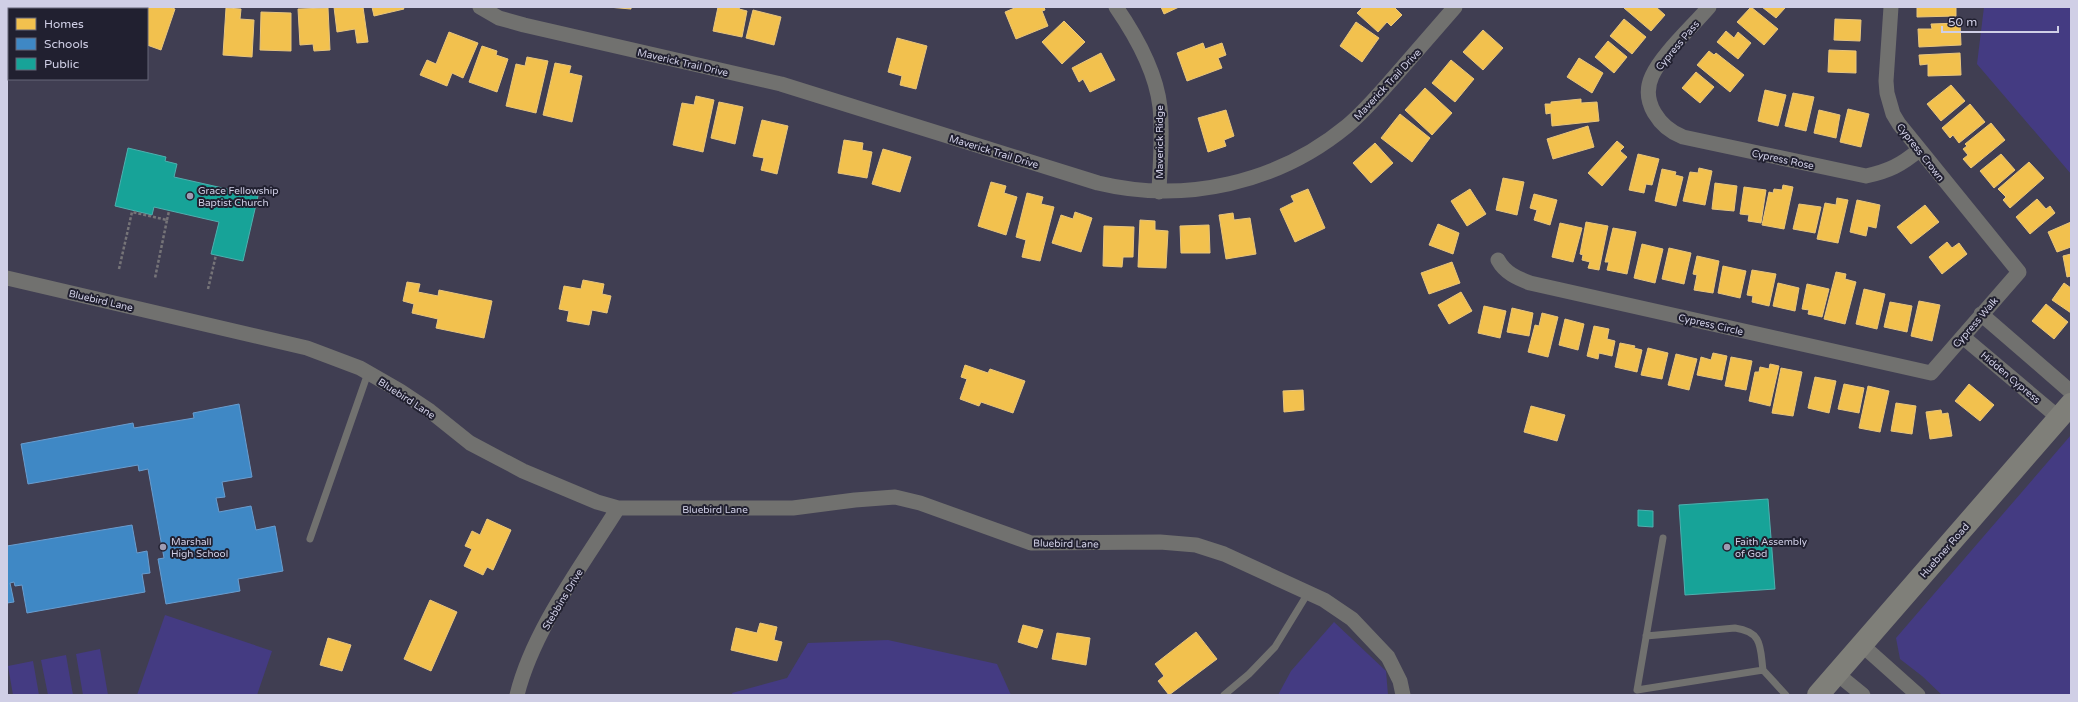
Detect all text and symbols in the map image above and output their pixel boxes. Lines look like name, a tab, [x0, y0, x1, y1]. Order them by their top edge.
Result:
legend	[8, 8, 148, 80]
scale bar	[1942, 8, 2058, 34]
text: 50 m	[1948, 15, 1977, 29]
text: Homes	[44, 17, 84, 31]
street label: Cypress Pass	[1653, 18, 1702, 73]
text: Schools	[44, 37, 89, 51]
street label: Maverick Trail Drive	[1352, 46, 1424, 123]
street label: Maverick Trail Drive	[636, 47, 730, 79]
text: Public	[44, 57, 79, 71]
street label: Maverick Ridge	[1154, 105, 1166, 179]
street label: Cypress Crown	[1894, 121, 1947, 184]
street label: Maverick Trail Drive	[948, 133, 1040, 171]
street label: Cypress Rose	[1751, 148, 1815, 172]
place label: Grace Fellowship Baptist Church	[198, 185, 279, 209]
marker: Grace Fellowship Baptist Church	[185, 191, 195, 201]
street label: Bluebird Lane	[67, 288, 134, 314]
street label: Cypress Walk	[1951, 295, 2001, 350]
street label: Cypress Circle	[1677, 312, 1745, 338]
street label: Hidden Cypress	[1978, 349, 2043, 406]
street label: Bluebird Lane	[376, 376, 438, 422]
street label: Bluebird Lane	[682, 504, 748, 516]
street label: Huebner Road	[1918, 521, 1972, 581]
place label: Marshall High School	[171, 536, 228, 560]
place label: Faith Assembly of God	[1735, 536, 1808, 560]
street label: Bluebird Lane	[1033, 537, 1099, 551]
marker: Marshall High School	[158, 542, 168, 552]
marker: Faith Assembly of God	[1722, 542, 1732, 552]
street label: Stebbins Drive	[540, 567, 586, 632]

